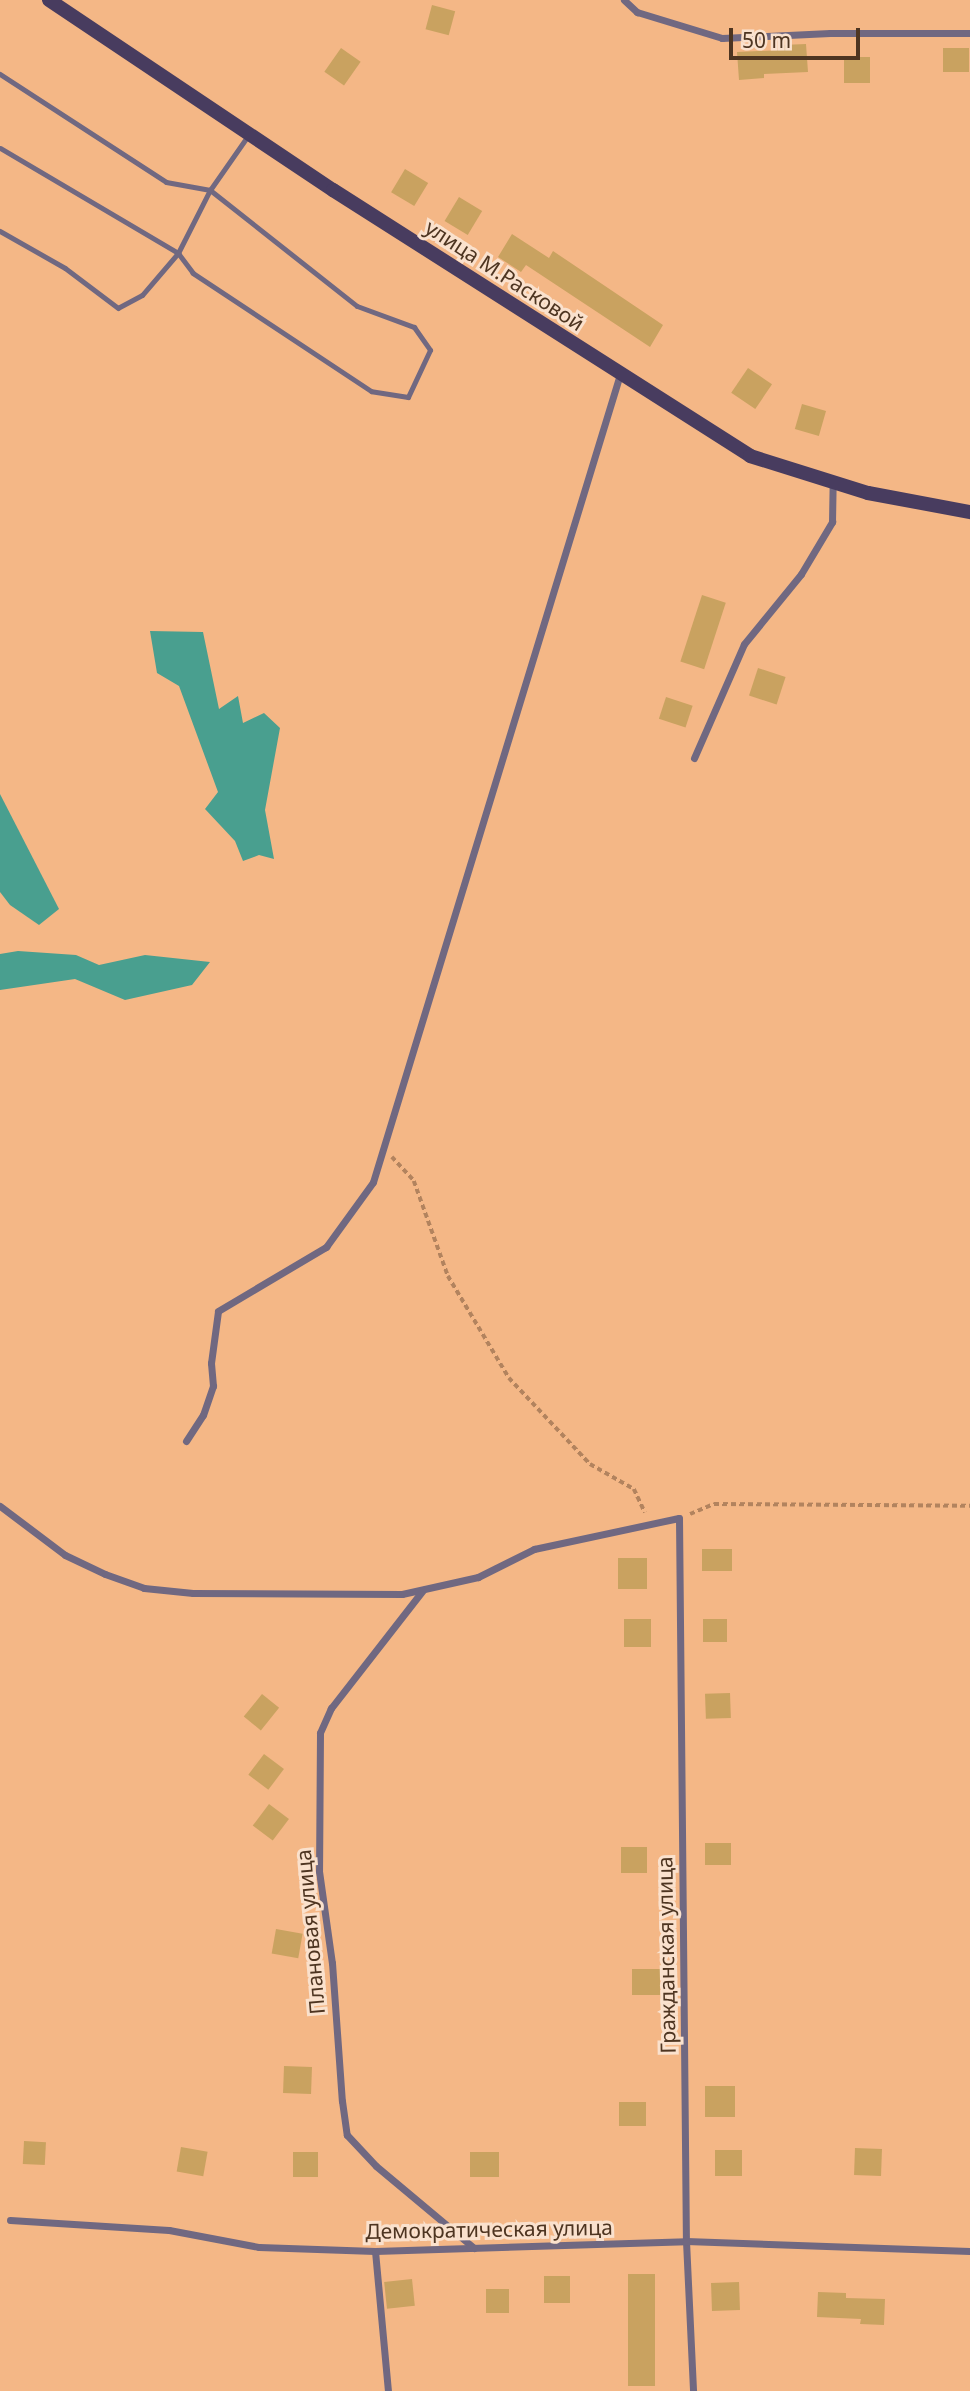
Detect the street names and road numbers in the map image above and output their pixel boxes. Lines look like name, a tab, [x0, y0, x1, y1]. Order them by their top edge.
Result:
street label: улица М.Расковой	[421, 214, 589, 336]
street label: Плановая улица	[290, 1849, 330, 2015]
street label: Гражданская улица	[652, 1856, 680, 2054]
street label: Демократическая улица	[365, 2214, 613, 2244]

